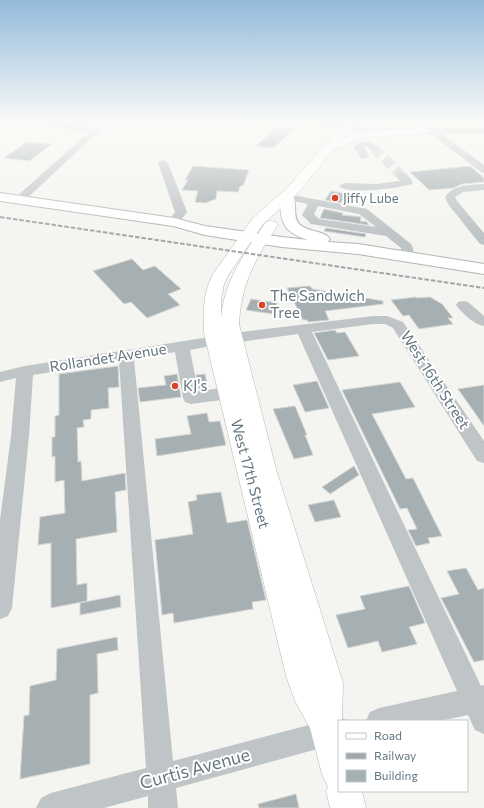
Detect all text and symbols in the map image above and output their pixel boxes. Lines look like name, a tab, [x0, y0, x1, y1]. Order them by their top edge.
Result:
place label: Jiffy Lube	[343, 190, 399, 206]
marker: Jiffy Lube	[330, 193, 340, 203]
place label: The Sandwich Tree	[270, 286, 365, 321]
marker: The Sandwich Tree	[257, 300, 267, 310]
street label: West 16th Street	[397, 327, 474, 432]
street label: Rollandet Avenue	[48, 339, 168, 375]
place label: KJ's	[183, 376, 207, 394]
marker: KJ's	[170, 381, 180, 391]
street label: West 17th Street	[228, 417, 274, 530]
legend	[338, 720, 468, 792]
text: Road	[374, 728, 402, 742]
street label: Curtis Avenue	[137, 743, 252, 793]
text: Railway	[374, 748, 416, 762]
text: Building	[374, 768, 418, 782]

